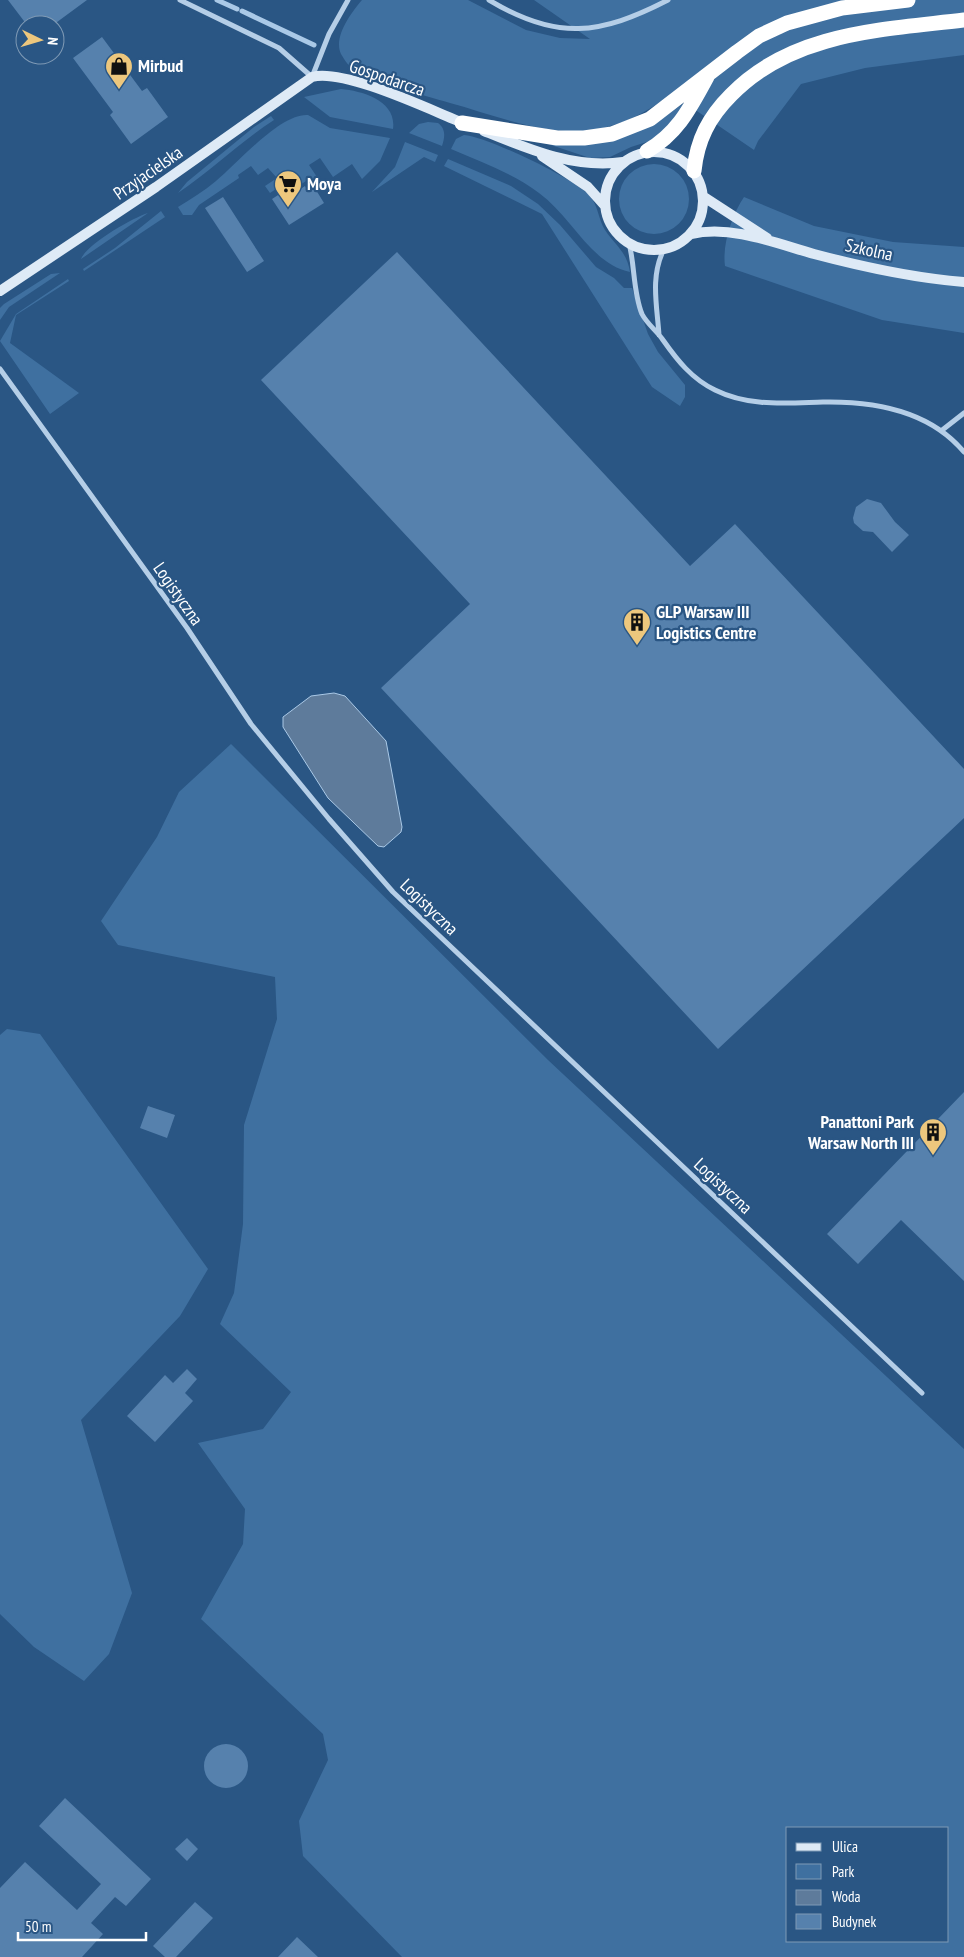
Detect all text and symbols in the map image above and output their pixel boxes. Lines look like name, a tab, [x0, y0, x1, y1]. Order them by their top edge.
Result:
north arrow	[15, 15, 65, 65]
text: N	[44, 37, 62, 46]
shop icon: Mirbud	[104, 51, 134, 90]
place label: Mirbud	[138, 54, 183, 77]
street label: Gospodarcza	[346, 54, 428, 101]
street label: Przyjacielska	[109, 141, 187, 205]
supermarket icon: Moya	[273, 169, 303, 208]
place label: Moya	[307, 172, 341, 195]
street label: Szkolna	[843, 233, 895, 266]
street label: Logistyczna	[148, 558, 208, 630]
place label: GLP Warsaw III Logistics Centre	[656, 600, 757, 644]
building icon: GLP Warsaw III Logistics Centre	[622, 607, 652, 646]
street label: Logistyczna	[396, 873, 463, 940]
place label: Panattoni Park Warsaw North III	[807, 1110, 915, 1154]
building icon: Panattoni Park Warsaw North III	[918, 1117, 948, 1156]
street label: Logistyczna	[689, 1153, 757, 1218]
legend	[786, 1827, 949, 1942]
text: Ulica	[832, 1837, 858, 1856]
text: Park	[832, 1862, 854, 1881]
text: Woda	[832, 1887, 861, 1906]
scale bar	[18, 1910, 145, 1942]
text: Budynek	[832, 1912, 876, 1931]
text: 50 m	[25, 1917, 51, 1936]

